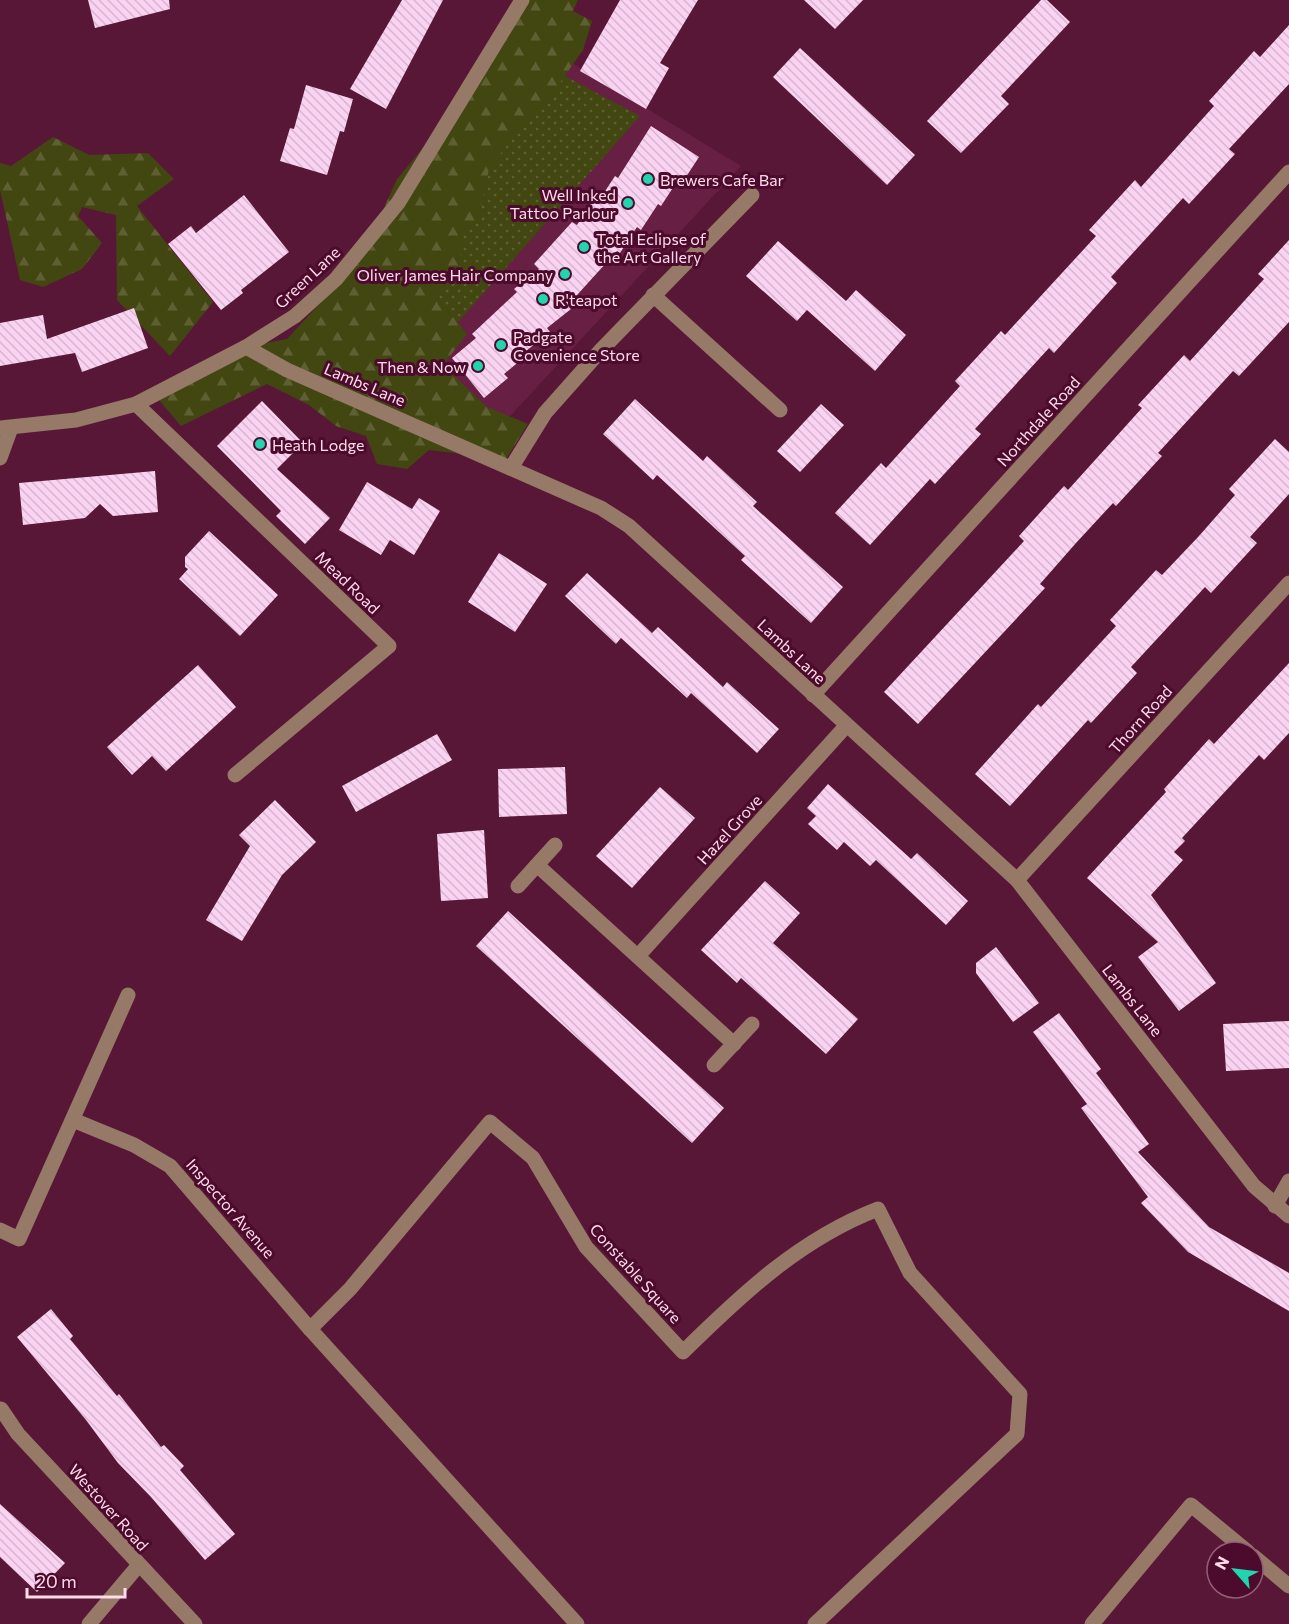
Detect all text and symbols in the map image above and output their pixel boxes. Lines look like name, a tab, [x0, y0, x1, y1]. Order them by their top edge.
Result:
place label: Brewers Cafe Bar	[660, 170, 785, 189]
marker: Brewers Cafe Bar	[641, 172, 655, 186]
place label: Well Inked Tattoo Parlour	[510, 185, 617, 222]
marker: Well Inked Tattoo Parlour	[621, 196, 635, 210]
place label: Total Eclipse of the Art Gallery	[596, 229, 707, 266]
marker: Total Eclipse of the Art Gallery	[577, 240, 591, 254]
street label: Green Lane	[271, 242, 343, 312]
place label: Oliver James Hair Company	[357, 265, 553, 284]
marker: Oliver James Hair Company	[558, 267, 572, 281]
place label: R'teapot	[555, 290, 618, 309]
marker: R'teapot	[536, 292, 550, 306]
place label: Padgate Covenience Store	[513, 327, 640, 364]
marker: Padgate Covenience Store	[494, 338, 508, 352]
place label: Then & Now	[377, 357, 466, 376]
street label: Lambs Lane	[322, 358, 408, 410]
marker: Then & Now	[471, 359, 485, 373]
street label: Northdale Road	[993, 372, 1083, 470]
place label: Heath Lodge	[272, 435, 365, 454]
marker: Heath Lodge	[253, 437, 267, 451]
street label: Mead Road	[312, 547, 384, 617]
street label: Lambs Lane	[754, 615, 830, 687]
street label: Thorn Road	[1105, 681, 1175, 757]
street label: Hazel Grove	[693, 790, 765, 868]
street label: Lambs Lane	[1099, 960, 1167, 1040]
street label: Inspector Avenue	[183, 1154, 279, 1262]
street label: Constable Square	[586, 1219, 686, 1327]
street label: Westover Road	[65, 1460, 153, 1554]
north arrow	[1205, 1540, 1265, 1600]
text: N	[1210, 1553, 1233, 1572]
scale bar	[27, 1561, 124, 1599]
text: 20 m	[36, 1570, 77, 1592]

